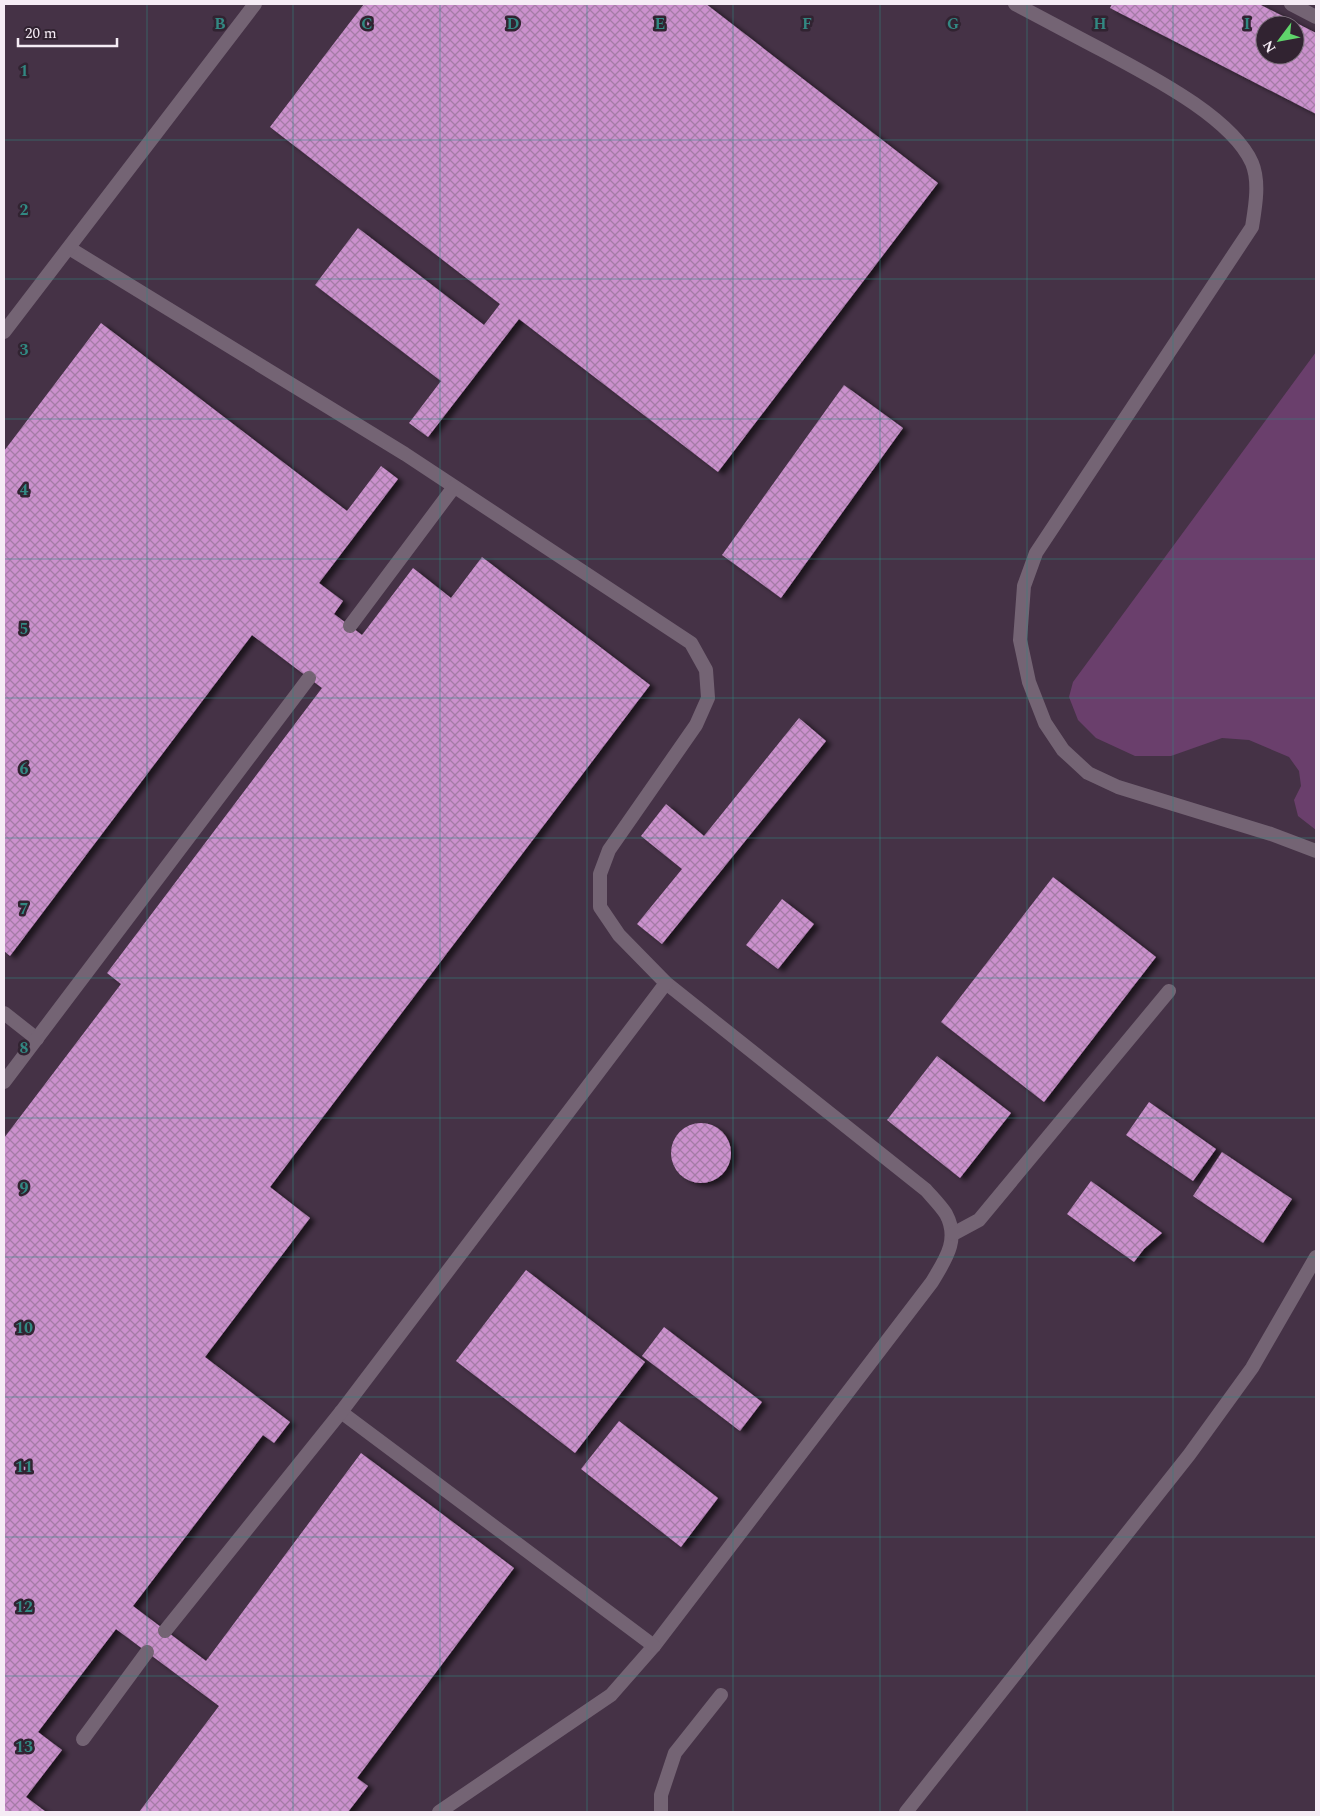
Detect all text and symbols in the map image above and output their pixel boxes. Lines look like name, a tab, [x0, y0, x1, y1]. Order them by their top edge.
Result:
text: B	[214, 12, 226, 36]
text: C	[361, 12, 373, 36]
text: D	[507, 12, 520, 36]
text: E	[655, 12, 665, 36]
text: F	[802, 12, 812, 36]
text: G	[947, 12, 959, 36]
text: H	[1093, 12, 1107, 36]
text: I	[1244, 12, 1250, 36]
scale bar	[18, 15, 116, 47]
north arrow	[1255, 15, 1305, 65]
text: 20 m	[25, 22, 57, 45]
text: N	[1257, 36, 1281, 57]
text: 1	[20, 59, 28, 83]
text: 2	[20, 198, 29, 222]
text: 3	[20, 338, 29, 362]
text: 4	[20, 478, 29, 502]
text: 5	[20, 617, 28, 641]
text: 6	[20, 757, 29, 781]
text: 7	[20, 897, 29, 921]
text: 8	[20, 1036, 29, 1060]
text: 9	[20, 1176, 29, 1200]
text: 10	[15, 1316, 33, 1340]
text: 11	[15, 1455, 33, 1479]
text: 12	[15, 1595, 33, 1619]
text: 13	[15, 1735, 33, 1759]

